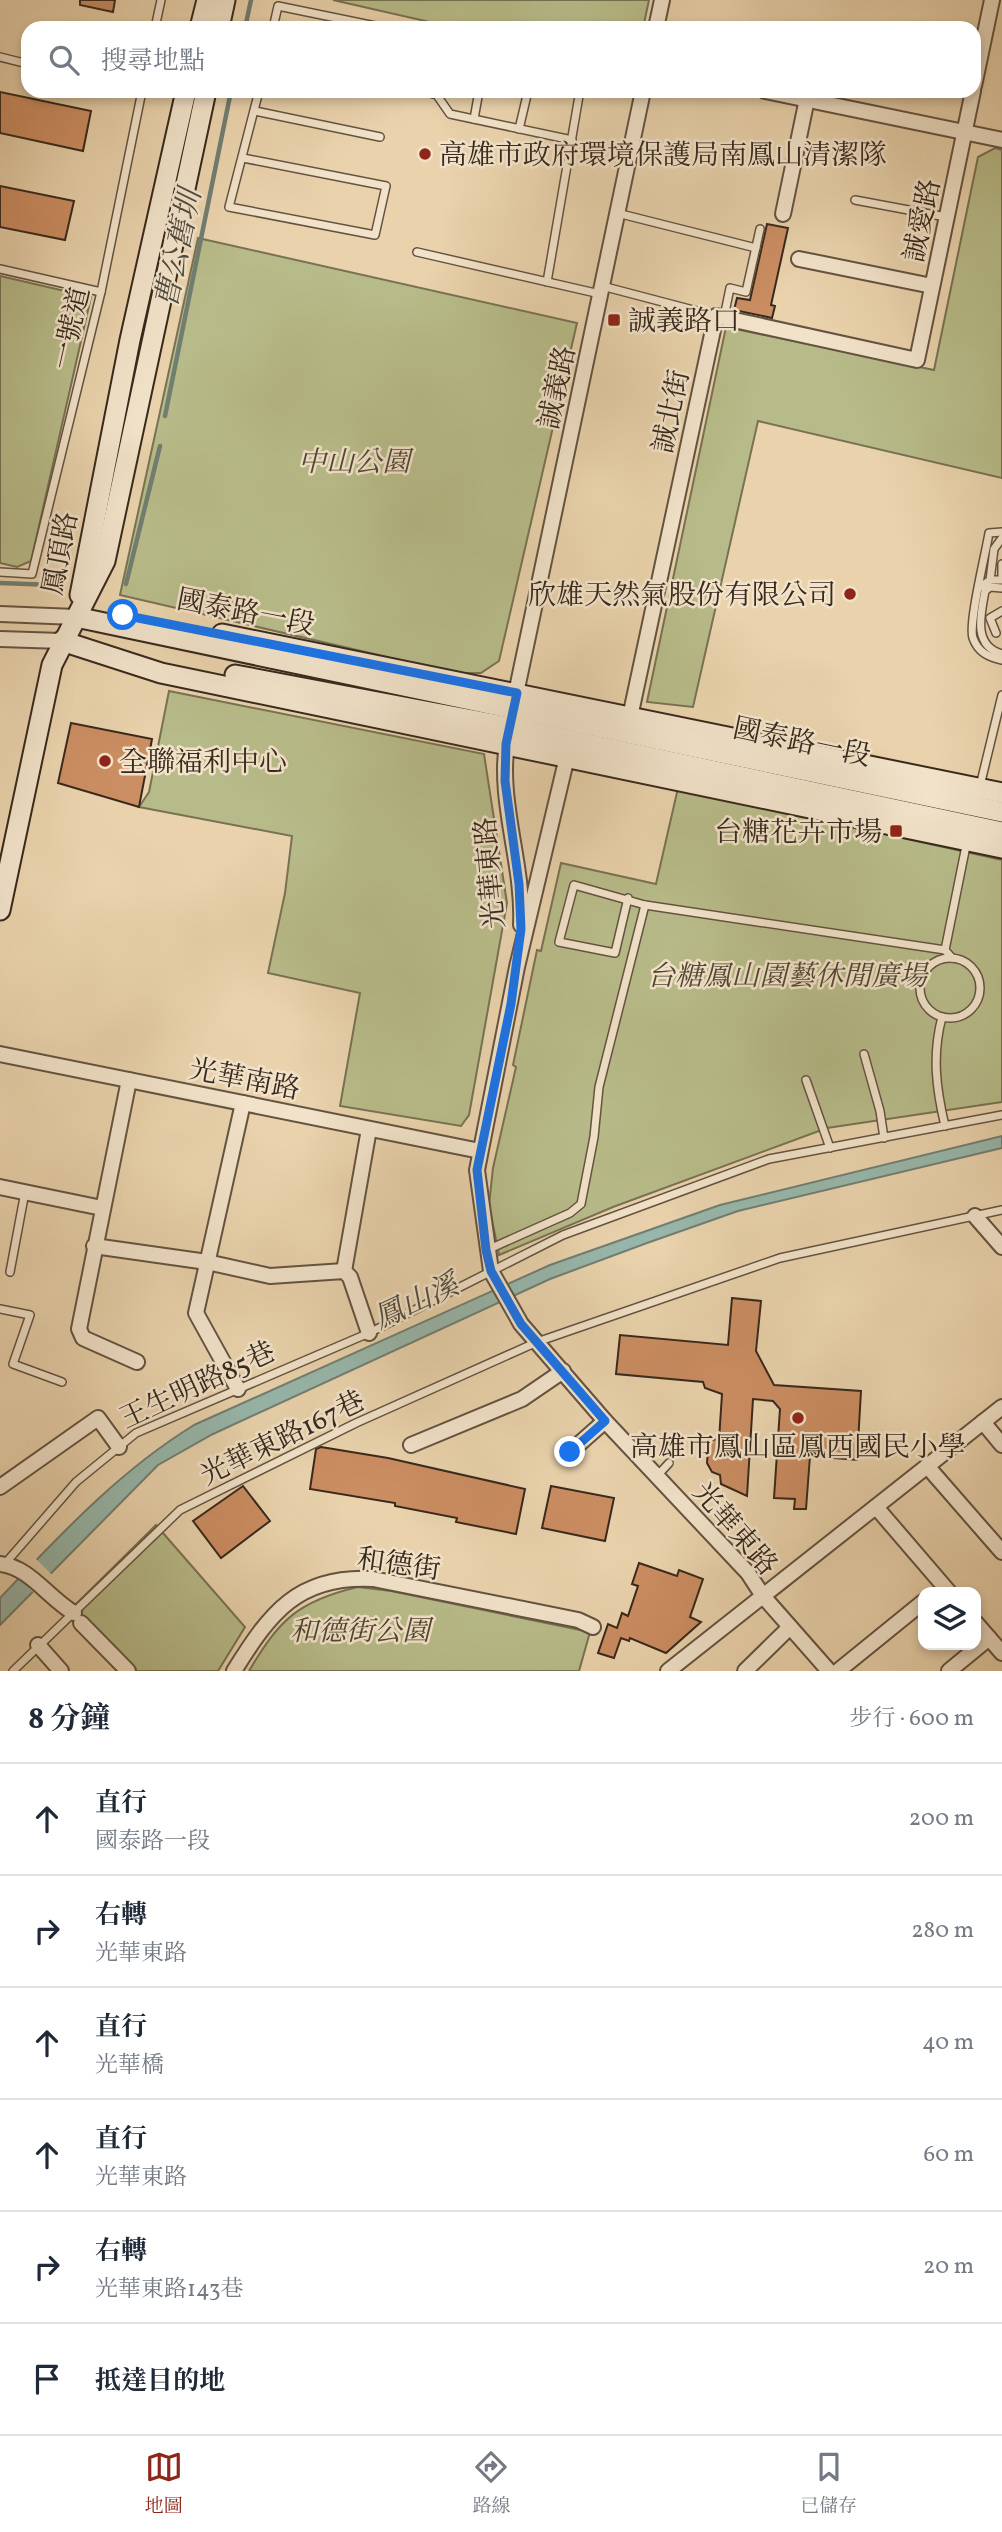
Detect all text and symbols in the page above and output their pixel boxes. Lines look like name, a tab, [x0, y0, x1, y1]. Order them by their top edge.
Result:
search box	[21, 21, 981, 98]
icon: search	[45, 41, 83, 79]
text: 搜尋地點	[101, 44, 205, 80]
place label: 高雄市政府環境保護局南鳳山清潔隊	[439, 137, 887, 176]
marker: 高雄市政府環境保護局南鳳山清潔隊	[417, 146, 433, 162]
street label: 誠愛路	[896, 175, 951, 266]
water label: 曹公舊圳	[147, 181, 214, 312]
street label: 一號道	[44, 283, 101, 374]
place label: 誠義路口	[628, 303, 740, 342]
marker: 誠義路口	[606, 312, 622, 328]
street label: 誠義路	[531, 342, 586, 433]
street label: 誠北街	[645, 366, 700, 457]
park label: 中山公園	[298, 444, 414, 483]
street label: 鳳頂路	[34, 509, 89, 598]
place label: 欣雄天然氣股份有限公司	[528, 577, 836, 616]
street label: 國泰路一段	[173, 581, 318, 646]
marker: 欣雄天然氣股份有限公司	[842, 586, 858, 602]
route start	[107, 599, 138, 630]
street label: 國泰路一段	[729, 710, 874, 777]
place label: 全聯福利中心	[119, 744, 287, 783]
marker: 全聯福利中心	[97, 753, 113, 769]
place label: 台糖花卉市場	[714, 814, 882, 853]
street label: 光華東路	[467, 815, 516, 930]
marker: 台糖花卉市場	[888, 823, 904, 839]
park label: 台糖鳳山園藝休閒廣場	[647, 958, 930, 997]
street label: 光華南路	[186, 1051, 303, 1110]
water label: 鳳山溪	[367, 1263, 469, 1341]
street label: 王生明路85巷	[114, 1333, 282, 1439]
street label: 光華東路167巷	[194, 1383, 372, 1496]
marker: 高雄市鳳山區鳳西國民小學	[790, 1410, 806, 1426]
place label: 高雄市鳳山區鳳西國民小學	[630, 1429, 966, 1468]
route end	[554, 1436, 585, 1467]
street label: 光華東路	[683, 1475, 786, 1585]
street label: 和德街	[354, 1540, 443, 1591]
map controls	[918, 1587, 981, 1650]
button: layers	[918, 1587, 981, 1650]
park label: 和德街公園	[290, 1613, 434, 1652]
text: 8 分鐘	[28, 1699, 110, 1741]
text: 步行 · 600 m	[850, 1703, 974, 1735]
text: 直行	[95, 1786, 147, 1822]
icon: ahead	[28, 1800, 66, 1838]
text: 200 m	[909, 1803, 974, 1835]
text: 國泰路一段	[95, 1826, 210, 1858]
text: 右轉	[95, 1898, 147, 1934]
icon: right	[28, 1912, 66, 1950]
text: 280 m	[911, 1915, 974, 1947]
text: 光華東路	[95, 1938, 187, 1970]
text: 直行	[95, 2010, 147, 2046]
icon: ahead	[28, 2024, 66, 2062]
text: 40 m	[922, 2027, 974, 2059]
text: 光華橋	[95, 2050, 164, 2082]
text: 直行	[95, 2122, 147, 2158]
icon: ahead	[28, 2136, 66, 2174]
text: 60 m	[924, 2139, 974, 2171]
text: 光華東路	[95, 2162, 187, 2194]
text: 右轉	[95, 2234, 147, 2270]
icon: right	[28, 2248, 66, 2286]
text: 20 m	[923, 2251, 974, 2283]
text: 光華東路143巷	[95, 2274, 244, 2306]
icon: arrive	[28, 2360, 66, 2398]
text: 抵達目的地	[95, 2364, 225, 2400]
tab: 地圖	[145, 2448, 183, 2520]
tab: 路線	[472, 2448, 510, 2520]
tab: 已儲存	[800, 2448, 857, 2520]

